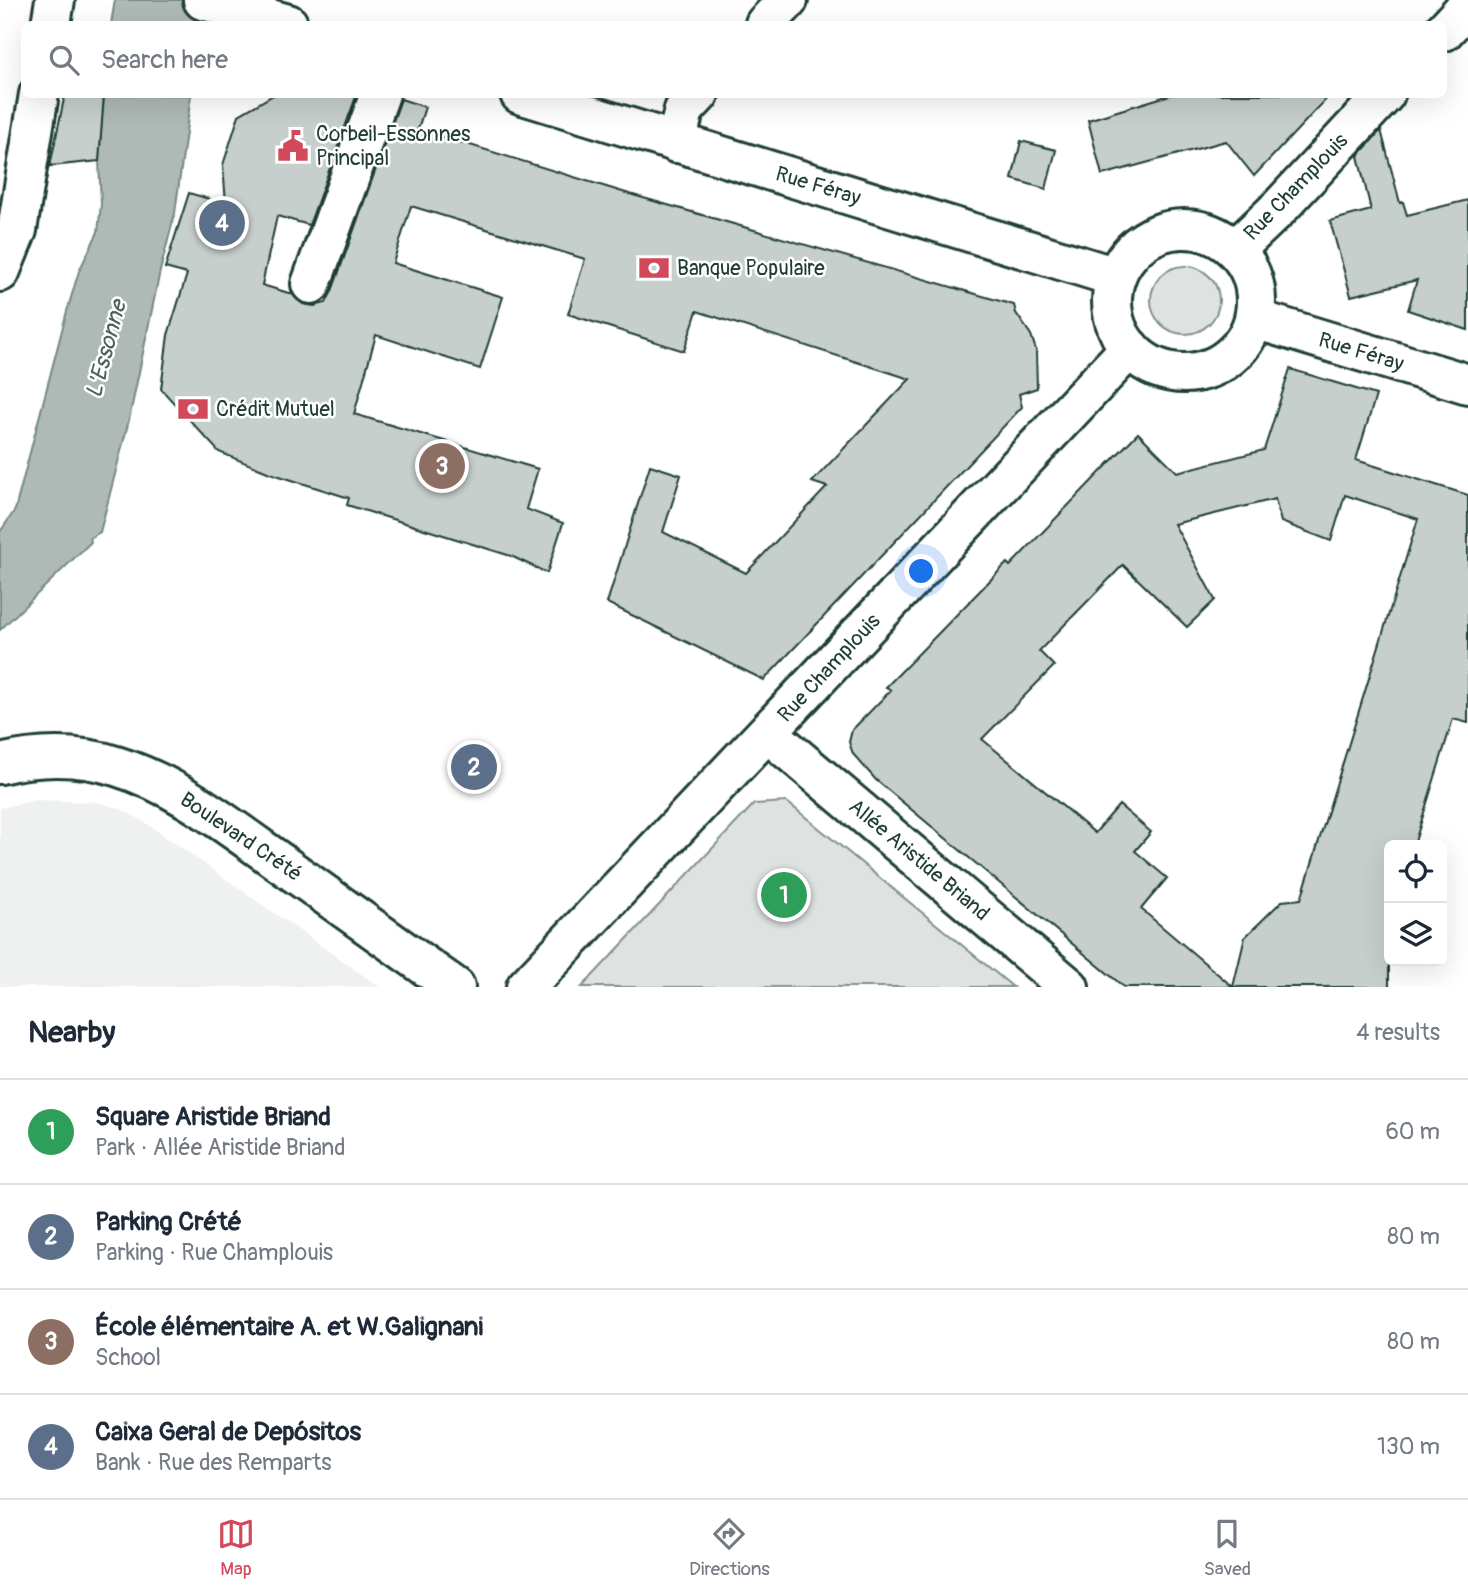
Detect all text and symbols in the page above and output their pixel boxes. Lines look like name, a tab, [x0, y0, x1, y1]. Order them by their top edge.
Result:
search box	[21, 21, 1447, 98]
icon: search	[45, 41, 83, 79]
text: Search here	[101, 44, 228, 76]
place label: Corbeil-Essonnes Principal	[316, 121, 471, 172]
street label: Rue Champlouis	[1238, 127, 1354, 246]
public building icon: Corbeil-Essonnes Principal	[276, 129, 310, 163]
street label: Rue Féray	[772, 160, 864, 212]
pin: 4	[199, 197, 245, 249]
bank icon: Banque Populaire	[637, 251, 671, 285]
place label: Banque Populaire	[677, 255, 825, 282]
water label: L'Essonne	[79, 295, 134, 401]
street label: Rue Féray	[1315, 326, 1407, 378]
bank icon: Crédit Mutuel	[176, 392, 210, 426]
place label: Crédit Mutuel	[216, 396, 335, 423]
pin: 3	[419, 440, 465, 492]
your location	[904, 554, 938, 588]
street label: Rue Champlouis	[772, 608, 887, 728]
pin: 2	[451, 741, 497, 793]
street label: Boulevard Crété	[175, 786, 307, 888]
street label: Allée Aristide Briand	[843, 793, 995, 927]
map controls	[1384, 840, 1447, 966]
button: locate	[1384, 840, 1447, 903]
pin: 1	[761, 869, 807, 921]
button: layers	[1384, 903, 1447, 966]
text: Nearby	[28, 1014, 115, 1051]
text: 4 results	[1356, 1018, 1440, 1047]
text: Square Aristide Briand	[95, 1101, 331, 1133]
text: 1	[47, 1117, 56, 1146]
text: 60 m	[1385, 1117, 1440, 1146]
text: Park · Allée Aristide Briand	[95, 1133, 345, 1162]
text: Parking Crété	[95, 1206, 242, 1238]
text: 2	[45, 1222, 57, 1251]
text: 80 m	[1387, 1222, 1440, 1251]
text: Parking · Rue Champlouis	[95, 1238, 333, 1267]
text: École élémentaire A. et W.Galignani	[95, 1311, 483, 1343]
text: 3	[45, 1327, 57, 1356]
text: 80 m	[1387, 1327, 1440, 1356]
text: School	[95, 1343, 161, 1372]
text: Caixa Geral de Depósitos	[95, 1416, 361, 1448]
text: 4	[44, 1432, 58, 1461]
text: 130 m	[1377, 1432, 1440, 1461]
text: Bank · Rue des Remparts	[95, 1448, 332, 1477]
tab: Map	[217, 1515, 255, 1581]
tab: Directions	[689, 1515, 770, 1581]
tab: Saved	[1204, 1515, 1251, 1581]

